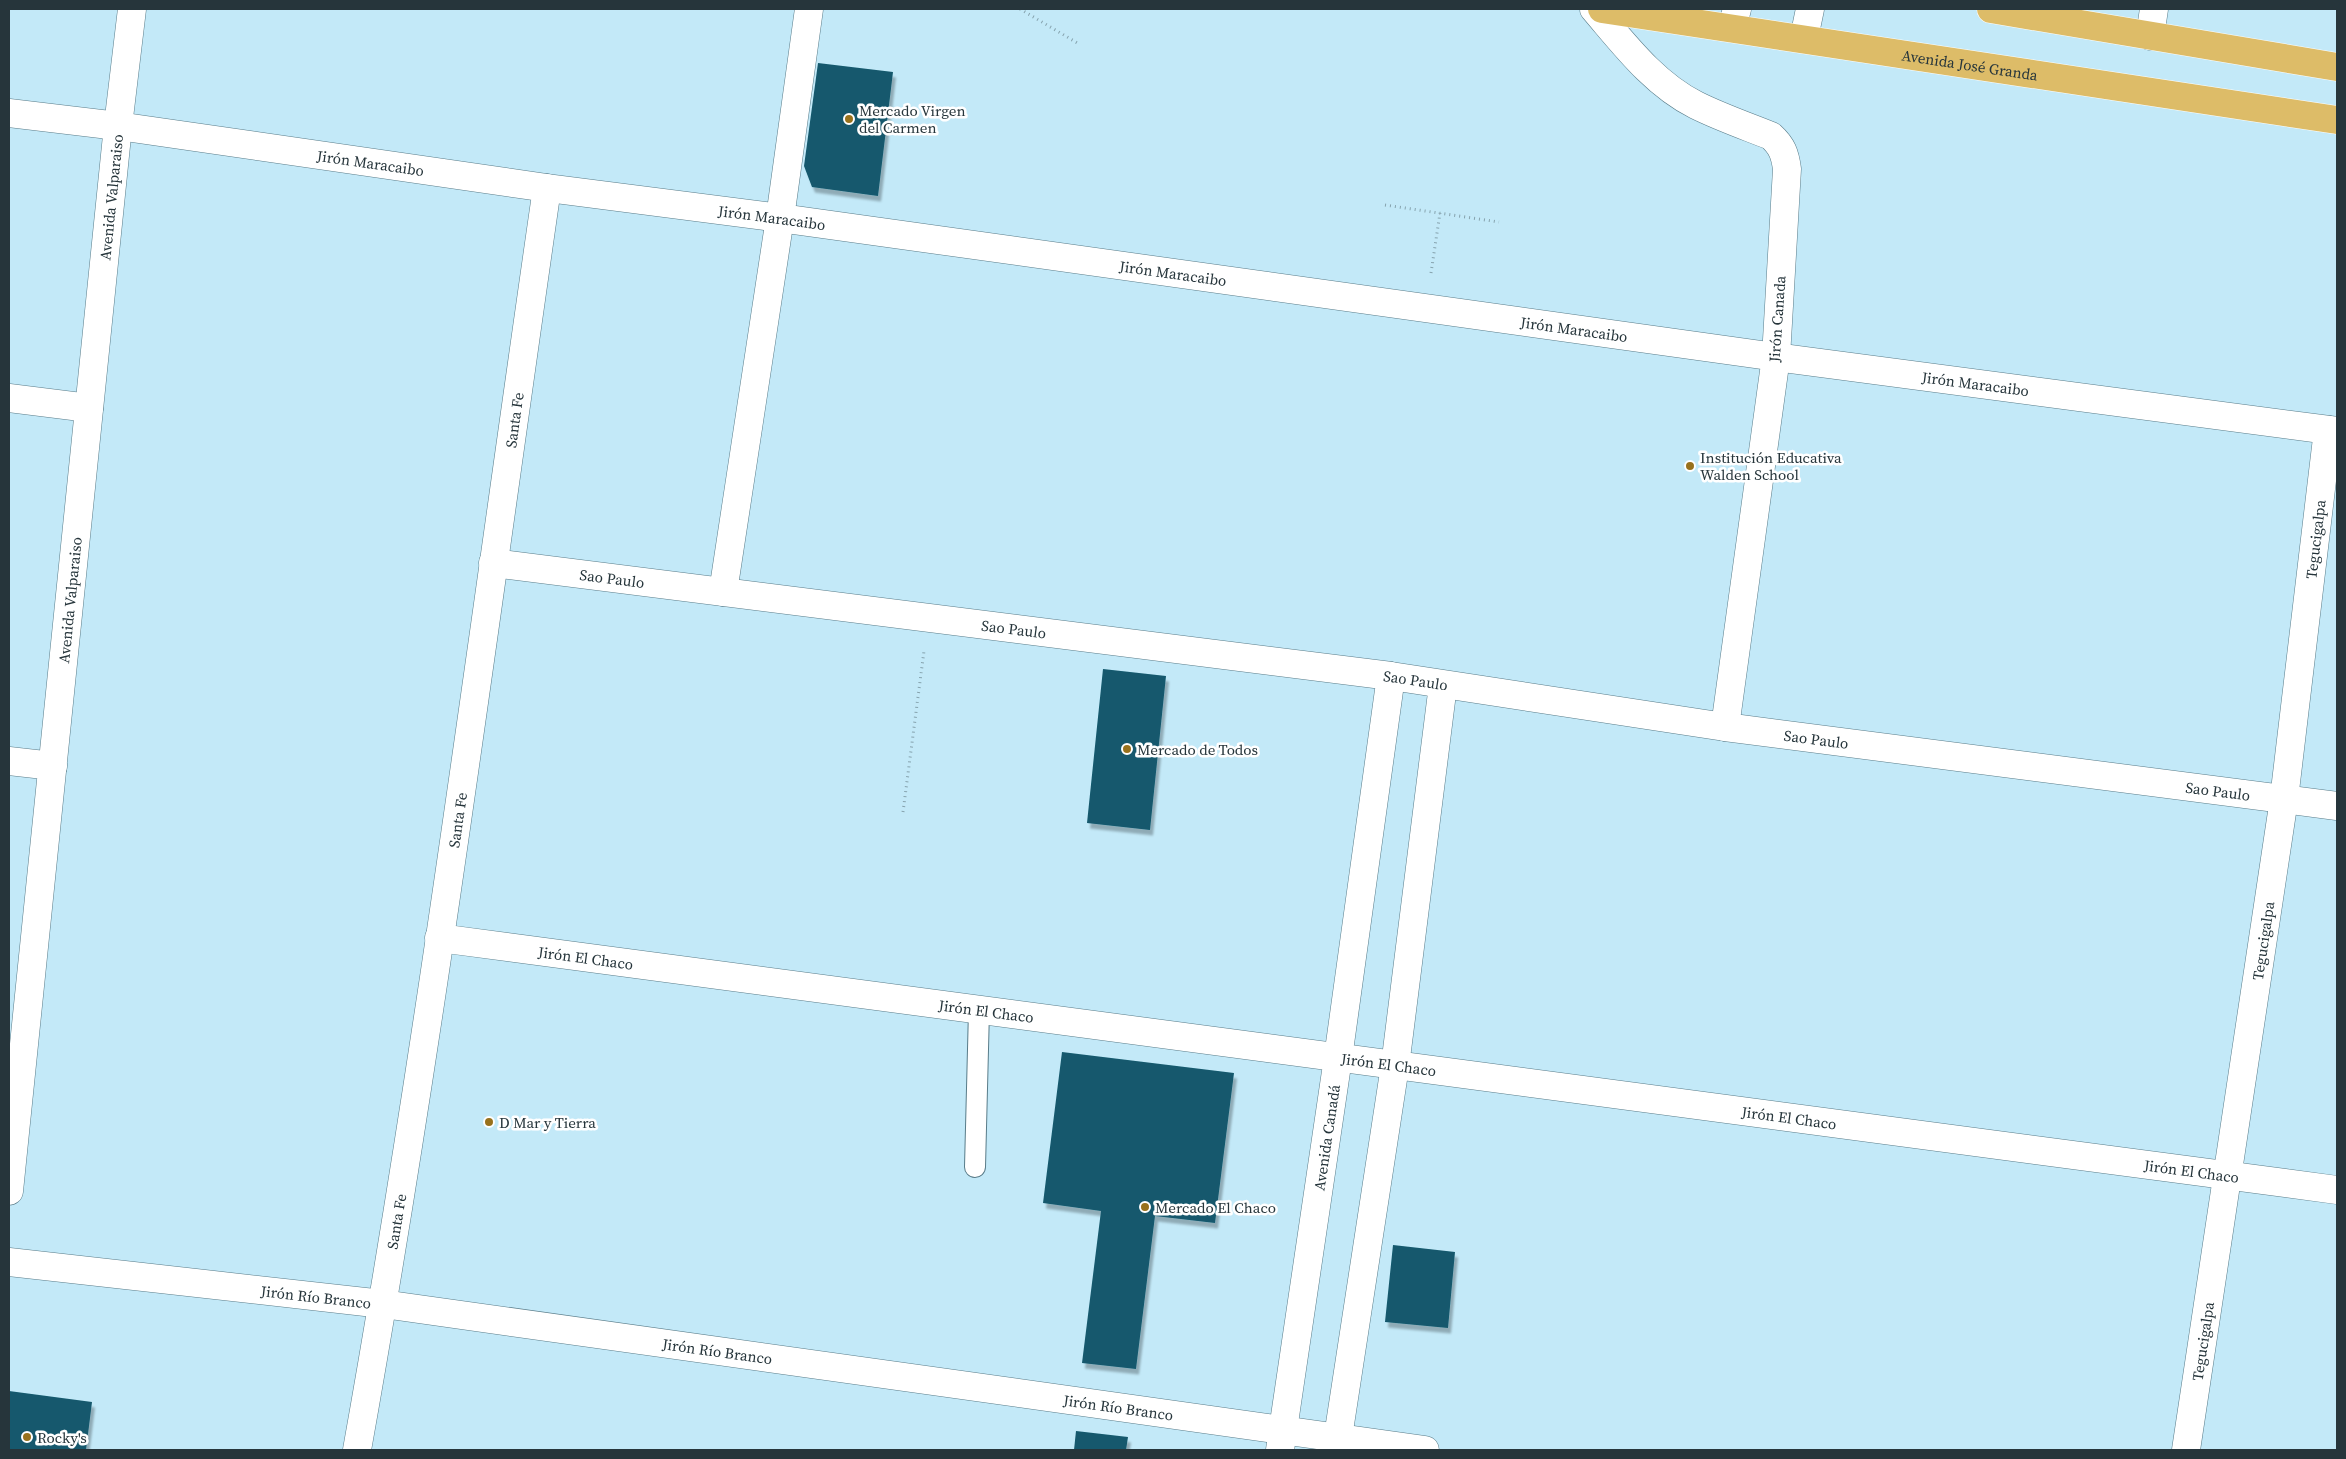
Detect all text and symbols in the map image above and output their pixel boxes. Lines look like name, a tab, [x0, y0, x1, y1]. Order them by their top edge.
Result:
street label: Avenida José Granda	[1900, 44, 2040, 85]
place label: Mercado Virgen del Carmen	[859, 100, 966, 138]
marker: Mercado Virgen del Carmen	[843, 113, 855, 125]
street label: Avenida Valparaiso	[94, 133, 128, 261]
street label: Jirón Maracaibo	[315, 144, 426, 181]
street label: Jirón Maracaibo	[716, 200, 827, 235]
street label: Jirón Maracaibo	[1117, 255, 1228, 291]
street label: Jirón Canada	[1763, 275, 1791, 364]
street label: Jirón Maracaibo	[1518, 311, 1629, 347]
street label: Jirón Maracaibo	[1920, 366, 2030, 401]
street label: Santa Fe	[500, 390, 528, 449]
place label: Institución Educativa Walden School	[1700, 447, 1842, 485]
marker: Institución Educativa Walden School	[1684, 460, 1696, 472]
street label: Tegucigalpa	[2300, 498, 2330, 580]
street label: Avenida Valparaiso	[53, 536, 86, 664]
street label: Sao Paulo	[578, 564, 646, 592]
street label: Sao Paulo	[980, 614, 1047, 643]
street label: Sao Paulo	[1382, 665, 1449, 695]
street label: Sao Paulo	[1783, 724, 1850, 753]
place label: Mercado de Todos	[1137, 739, 1258, 760]
marker: Mercado de Todos	[1121, 743, 1133, 755]
street label: Sao Paulo	[2184, 776, 2252, 805]
street label: Santa Fe	[443, 790, 472, 849]
street label: Tegucigalpa	[2246, 899, 2279, 982]
street label: Jirón El Chaco	[536, 941, 635, 974]
street label: Jirón El Chaco	[936, 994, 1035, 1027]
street label: Jirón El Chaco	[1339, 1047, 1437, 1081]
street label: Avenida Canadá	[1308, 1083, 1345, 1192]
street label: Jirón El Chaco	[1739, 1100, 1838, 1134]
place label: D Mar y Tierra	[499, 1112, 596, 1133]
marker: D Mar y Tierra	[483, 1116, 495, 1128]
street label: Jirón El Chaco	[2142, 1154, 2240, 1187]
street label: Santa Fe	[381, 1192, 411, 1251]
place label: Mercado El Chaco	[1155, 1197, 1276, 1218]
marker: Mercado El Chaco	[1139, 1201, 1151, 1213]
street label: Jirón Río Branco	[259, 1280, 372, 1313]
street label: Tegucigalpa	[2186, 1300, 2219, 1382]
street label: Jirón Río Branco	[660, 1333, 774, 1369]
street label: Jirón Río Branco	[1061, 1389, 1175, 1425]
place label: Rocky's	[37, 1427, 87, 1448]
marker: Rocky's	[21, 1431, 33, 1443]

